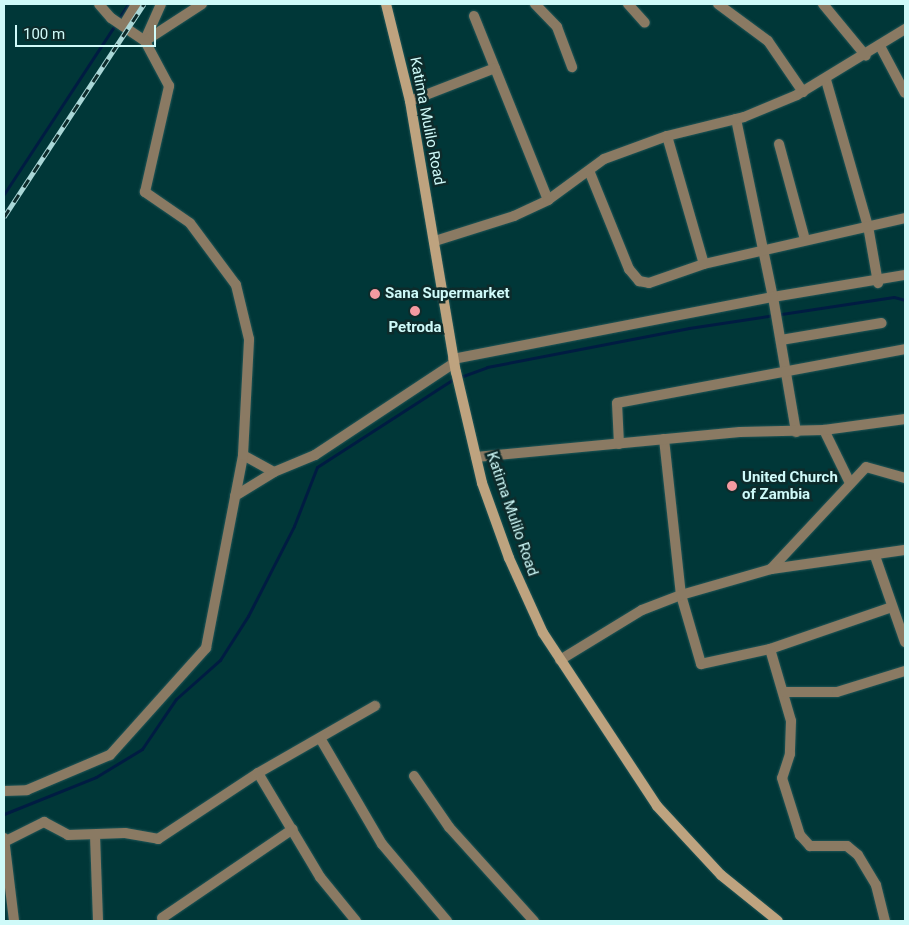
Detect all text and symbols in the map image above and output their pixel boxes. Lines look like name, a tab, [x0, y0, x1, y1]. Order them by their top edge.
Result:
scale bar	[18, 15, 159, 47]
text: 100 m	[23, 25, 65, 43]
street label: Katima Mulilo Road	[406, 55, 448, 187]
place label: Sana Supermarket	[385, 285, 510, 303]
marker: Sana Supermarket	[369, 288, 381, 300]
marker: Petroda	[409, 305, 421, 317]
place label: Petroda	[389, 319, 441, 337]
street label: Katima Mulilo Road	[482, 450, 542, 578]
place label: United Church of Zambia	[742, 468, 838, 503]
marker: United Church of Zambia	[726, 480, 738, 492]

